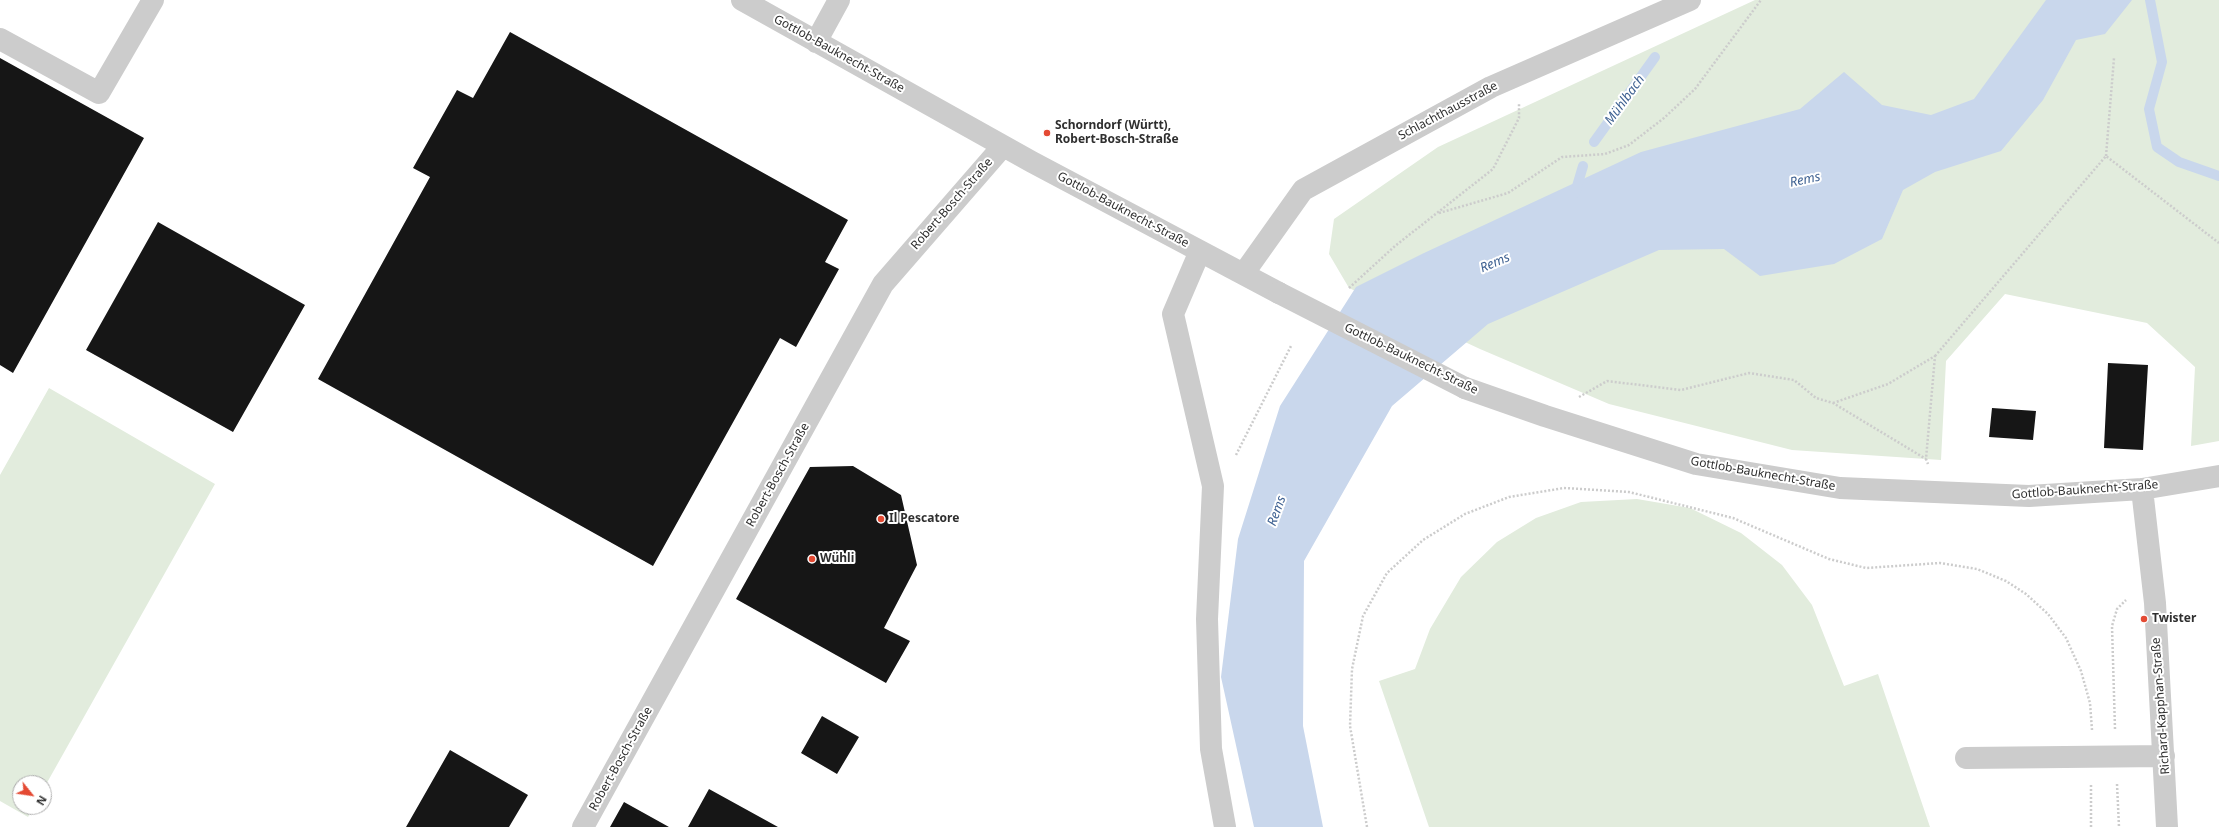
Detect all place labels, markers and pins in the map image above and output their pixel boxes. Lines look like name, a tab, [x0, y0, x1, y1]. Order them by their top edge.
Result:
place label: Schorndorf (Württ), Robert-Bosch-Straße	[1055, 119, 1179, 147]
marker: Schorndorf (Württ), Robert-Bosch-Straße	[1042, 128, 1052, 138]
place label: Il Pescatore	[889, 512, 959, 526]
marker: Il Pescatore	[876, 514, 886, 524]
place label: Wühli	[820, 552, 854, 566]
marker: Wühli	[807, 554, 817, 564]
place label: Twister	[2152, 612, 2196, 626]
marker: Twister	[2139, 614, 2149, 624]

